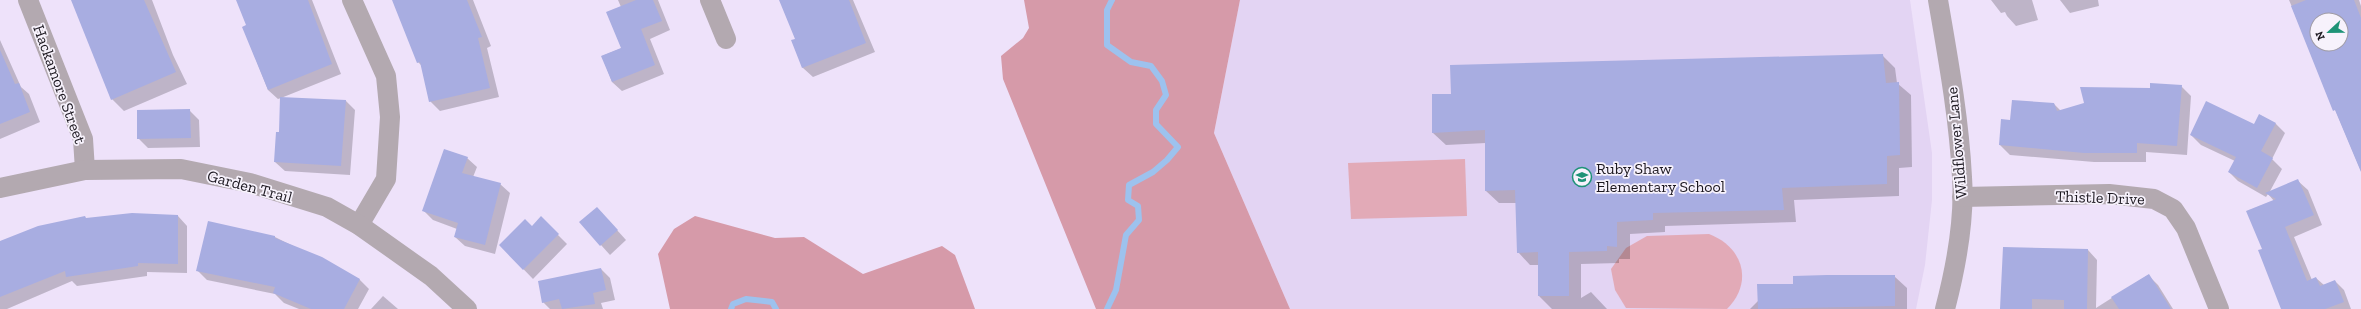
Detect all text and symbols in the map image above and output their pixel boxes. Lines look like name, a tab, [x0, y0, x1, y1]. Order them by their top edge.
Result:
north arrow	[2309, 12, 2349, 52]
street label: Hackamore Street	[29, 22, 90, 146]
text: N	[2312, 29, 2328, 42]
street label: Wildflower Lane	[1942, 86, 1971, 200]
place label: Ruby Shaw Elementary School	[1596, 159, 1725, 196]
street label: Garden Trail	[205, 166, 294, 207]
school or university icon: Ruby Shaw Elementary School	[1571, 166, 1593, 188]
street label: Thistle Drive	[2055, 186, 2145, 209]

